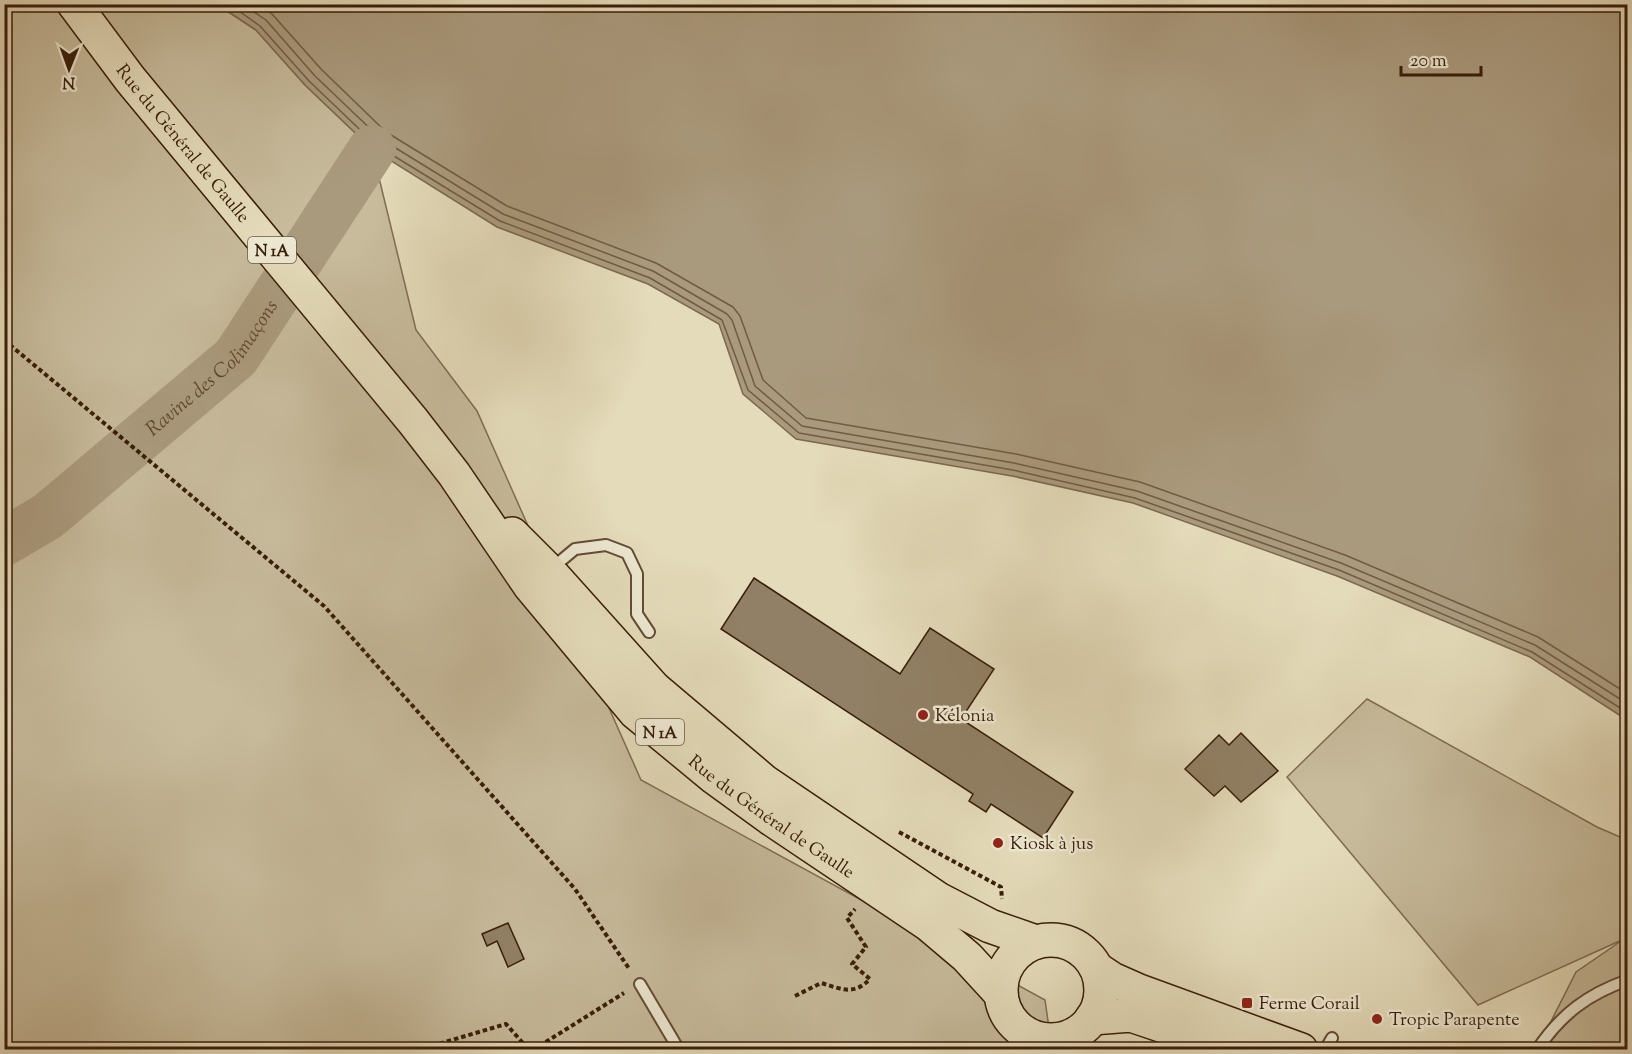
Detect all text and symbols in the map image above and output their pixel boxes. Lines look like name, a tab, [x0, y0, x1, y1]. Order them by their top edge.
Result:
north arrow	[39, 39, 99, 99]
scale bar	[1401, 39, 1480, 77]
text: 20 m	[1410, 49, 1447, 75]
street label: Rue du Général de Gaulle	[108, 60, 255, 229]
text: N	[62, 70, 75, 93]
road number: N 1A	[248, 237, 296, 263]
water label: Ravine des Colimaçons	[140, 295, 287, 444]
place label: Kélonia	[935, 704, 994, 730]
marker: Kélonia	[916, 708, 930, 722]
road number: N 1A	[636, 719, 684, 745]
street label: Rue du Général de Gaulle	[682, 750, 859, 886]
place label: Kiosk à jus	[1010, 832, 1093, 858]
marker: Kiosk à jus	[991, 836, 1005, 850]
place label: Ferme Corail	[1259, 992, 1360, 1018]
marker: Ferme Corail	[1240, 996, 1254, 1010]
place label: Tropic Parapente	[1389, 1008, 1520, 1034]
marker: Tropic Parapente	[1370, 1012, 1384, 1026]

